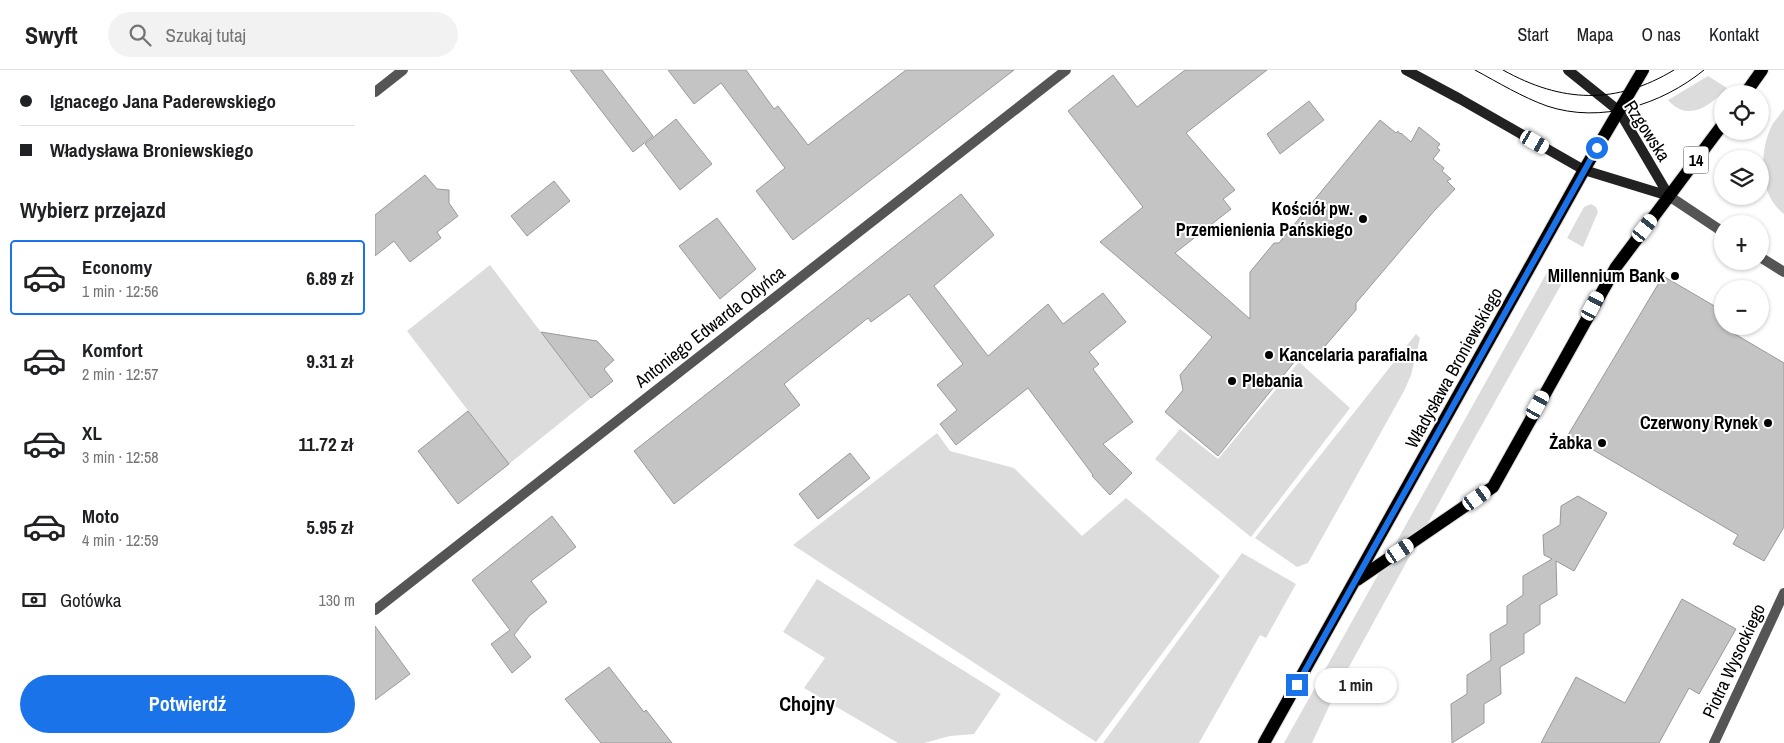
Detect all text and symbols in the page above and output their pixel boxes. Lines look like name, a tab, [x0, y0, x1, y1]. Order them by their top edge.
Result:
search box	[108, 12, 458, 57]
text: Swyft	[25, 19, 78, 51]
icon: search	[126, 21, 154, 49]
text: Szukaj tutaj	[166, 22, 246, 48]
text: Start	[1517, 22, 1549, 47]
text: Mapa	[1577, 22, 1614, 47]
text: O nas	[1642, 22, 1681, 47]
text: Kontakt	[1709, 22, 1759, 47]
map controls	[1714, 85, 1769, 335]
button: locate	[1714, 85, 1769, 140]
text: Ignacego Jana Paderewskiego	[50, 88, 276, 114]
street label: Rzgowska	[1618, 95, 1676, 166]
car	[1518, 128, 1551, 156]
text: Władysława Broniewskiego	[50, 137, 254, 163]
route start	[1586, 137, 1608, 159]
road number: 14	[1683, 146, 1709, 174]
button: layers	[1714, 150, 1769, 205]
text: Wybierz przejazd	[20, 195, 166, 225]
place label: Kościół pw. Przemienienia Pańskiego	[1176, 196, 1353, 242]
car	[1629, 212, 1660, 244]
marker: Kościół pw. Przemienienia Pańskiego	[1357, 213, 1369, 225]
button: +	[1714, 215, 1769, 270]
text: Economy	[82, 254, 152, 280]
icon: car	[22, 255, 67, 300]
street label: Antoniego Edwarda Odyńca	[628, 260, 790, 394]
place label: Millennium Bank	[1548, 263, 1666, 288]
text: 6.89 zł	[306, 265, 353, 291]
marker: Millennium Bank	[1669, 270, 1681, 282]
text: 1 min · 12:56	[82, 280, 159, 302]
button: −	[1714, 280, 1769, 335]
street label: Władysława Broniewskiego	[1399, 283, 1508, 453]
car	[1579, 289, 1606, 323]
text: Komfort	[82, 337, 143, 363]
icon: car	[22, 338, 67, 383]
place label: Kancelaria parafialna	[1279, 342, 1428, 367]
text: 9.31 zł	[306, 348, 353, 374]
marker: Kancelaria parafialna	[1263, 349, 1275, 361]
text: 2 min · 12:57	[82, 363, 159, 385]
place label: Plebania	[1242, 368, 1304, 393]
marker: Plebania	[1226, 375, 1238, 387]
car	[1524, 388, 1551, 422]
place label: Czerwony Rynek	[1640, 410, 1759, 435]
marker: Czerwony Rynek	[1762, 417, 1774, 429]
text: XL	[82, 420, 102, 446]
icon: car	[22, 421, 67, 466]
place label: Żabka	[1549, 430, 1593, 455]
text: 11.72 zł	[298, 431, 353, 457]
marker: Żabka	[1596, 437, 1608, 449]
text: 3 min · 12:58	[82, 446, 159, 468]
car	[1460, 483, 1493, 513]
text: Moto	[82, 503, 119, 529]
icon: car	[22, 504, 67, 549]
text: 5.95 zł	[306, 514, 353, 540]
text: 4 min · 12:59	[82, 529, 159, 551]
car	[1383, 536, 1416, 566]
icon: cash	[20, 586, 48, 614]
text: Gotówka	[60, 587, 121, 613]
text: 130 m	[319, 589, 355, 611]
street label: Piotra Wysockiego	[1696, 599, 1771, 722]
callout: 1 min	[1315, 668, 1397, 702]
route end	[1286, 674, 1308, 696]
text: 1 min	[1339, 674, 1373, 696]
button: Potwierdź	[20, 675, 355, 733]
district label: Chojny	[779, 690, 836, 717]

